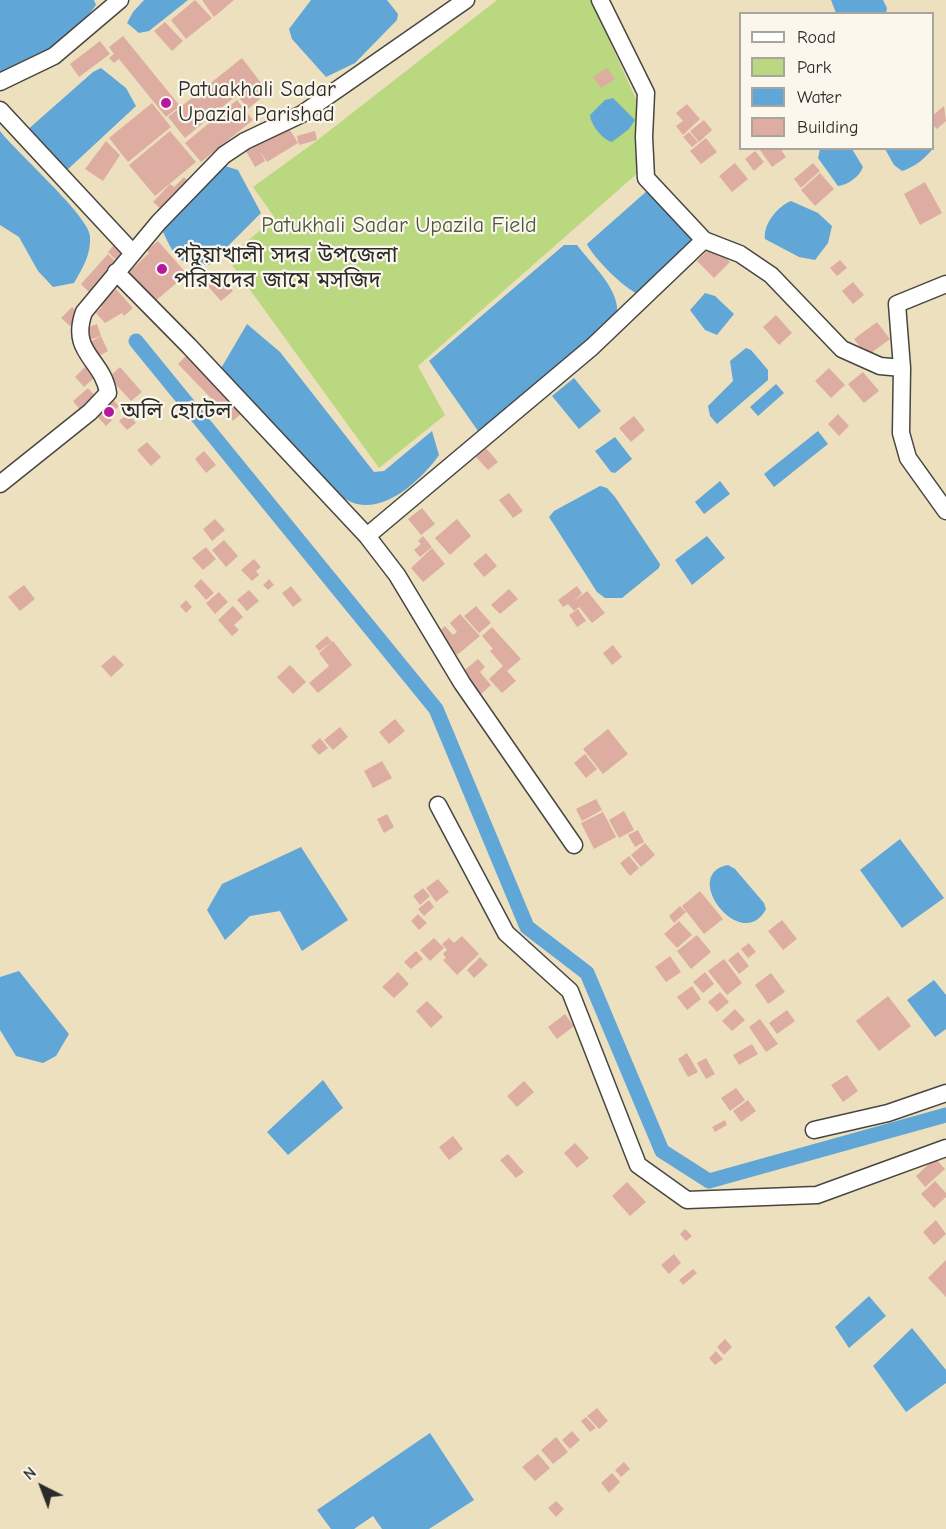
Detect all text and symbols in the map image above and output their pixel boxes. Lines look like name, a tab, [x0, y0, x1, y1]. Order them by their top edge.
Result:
legend	[739, 12, 934, 150]
text: Road	[797, 27, 836, 48]
text: Park	[797, 57, 831, 78]
place label: Patuakhali Sadar Upazial Parishad	[178, 77, 336, 128]
text: Water	[797, 87, 841, 108]
marker: Patuakhali Sadar Upazial Parishad	[159, 96, 173, 110]
text: Building	[797, 117, 859, 138]
park label: Patukhali Sadar Upazila Field	[261, 213, 537, 239]
place label: পটুয়াখালী সদর উপজেলা পরিষদের জামে মসজিদ	[174, 243, 398, 294]
marker: পটুয়াখালী সদর উপজেলা পরিষদের জামে মসজিদ	[155, 262, 169, 276]
place label: অলি হোটেল	[121, 399, 232, 425]
marker: অলি হোটেল	[102, 405, 116, 419]
north arrow	[12, 1457, 72, 1517]
text: N	[20, 1463, 40, 1484]

